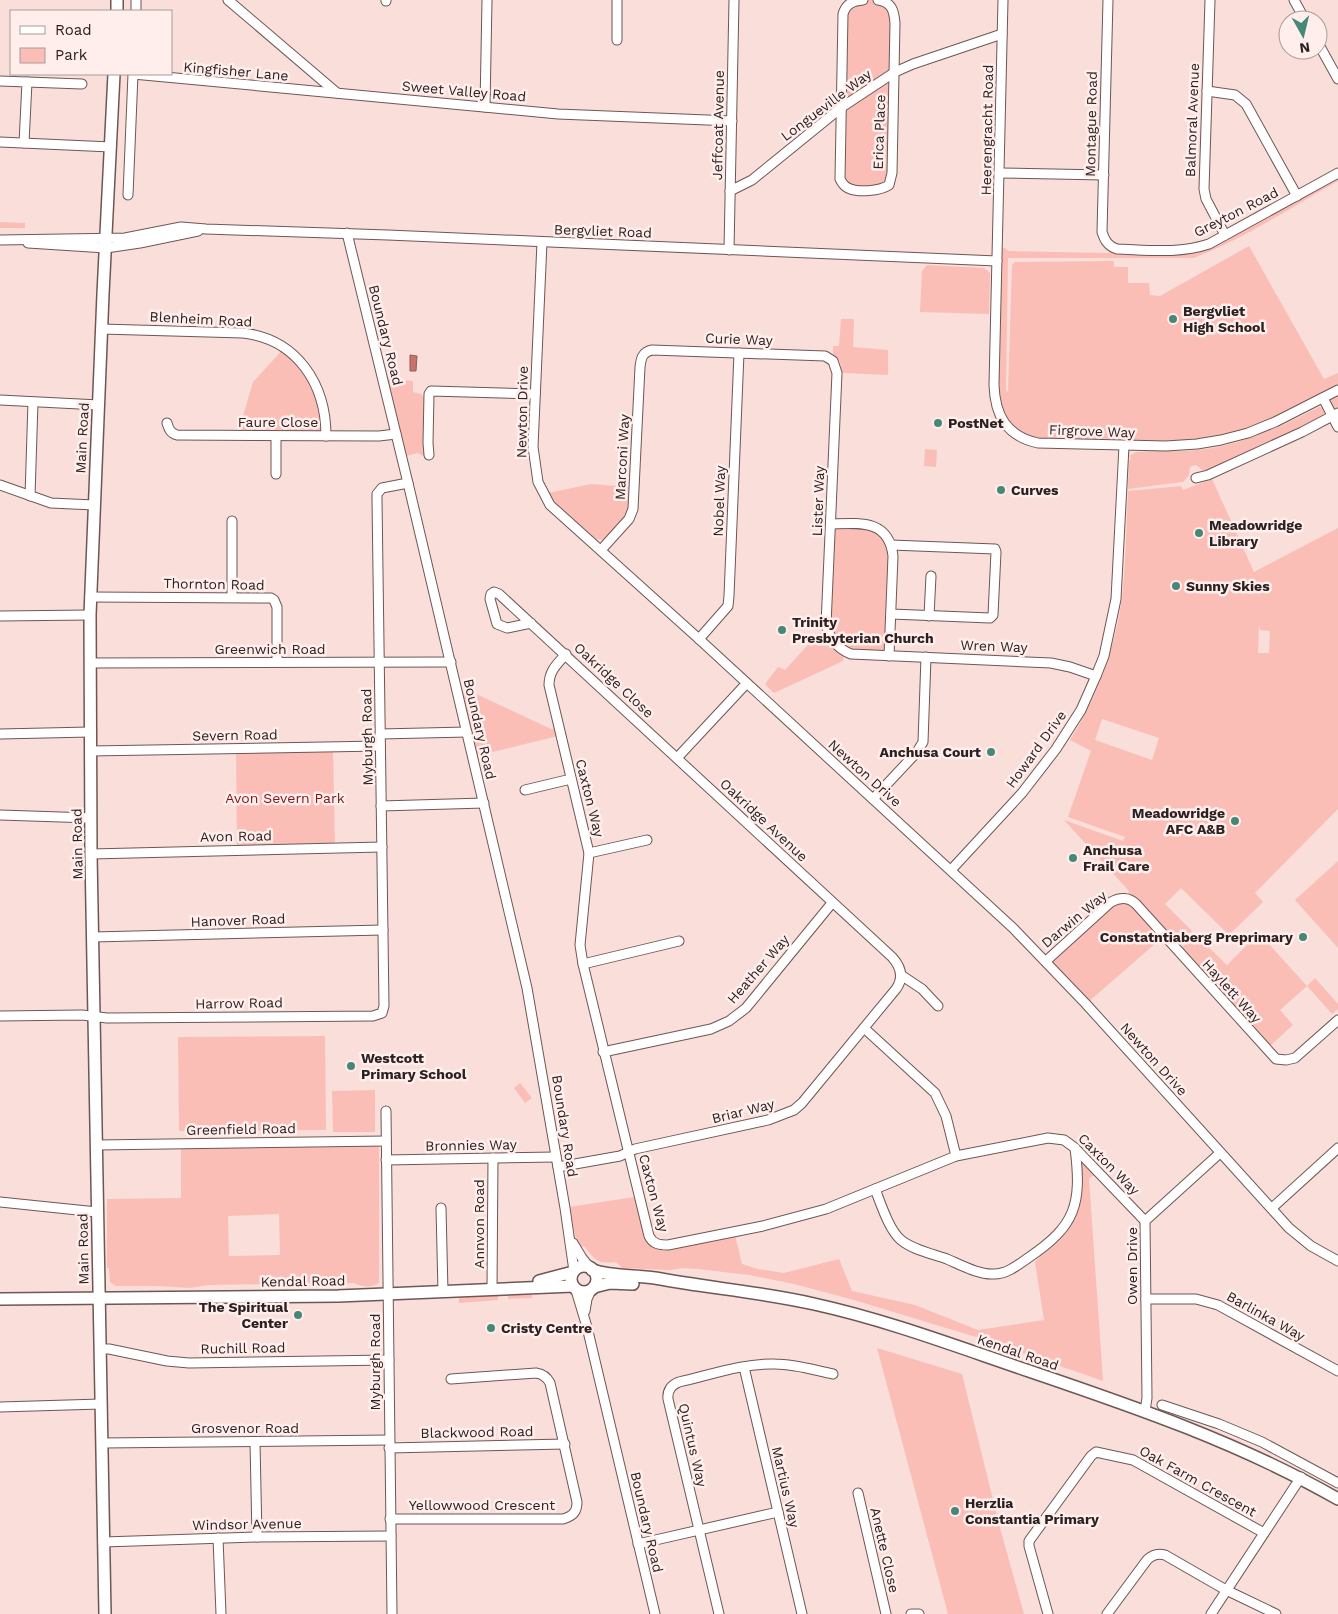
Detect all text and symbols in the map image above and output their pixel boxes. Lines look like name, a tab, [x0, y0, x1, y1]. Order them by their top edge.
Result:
legend	[10, 10, 172, 75]
north arrow	[1278, 10, 1328, 60]
text: Road	[55, 21, 92, 39]
text: N	[1299, 39, 1311, 57]
text: Park	[55, 46, 88, 64]
street label: Kingfisher Lane	[183, 58, 289, 84]
street label: Balmoral Avenue	[1182, 63, 1202, 177]
street label: Longueville Way	[778, 65, 875, 144]
street label: Heerengracht Road	[978, 65, 996, 195]
street label: Jeffcoat Avenue	[709, 70, 727, 180]
street label: Montague Road	[1082, 71, 1100, 177]
street label: Sweet Valley Road	[401, 78, 527, 104]
street label: Erica Place	[870, 94, 888, 170]
street label: Greyton Road	[1191, 184, 1281, 240]
street label: Bergvliet Road	[554, 221, 652, 241]
street label: Boundary Road	[366, 283, 406, 387]
place label: Bergvliet High School	[1183, 303, 1265, 335]
street label: Blenheim Road	[149, 308, 253, 330]
marker: Bergvliet High School	[1167, 313, 1179, 325]
street label: Curie Way	[705, 330, 774, 348]
street label: Newton Drive	[513, 366, 531, 458]
street label: Main Road	[72, 402, 92, 474]
street label: Marconi Way	[612, 413, 632, 500]
street label: Faure Close	[238, 414, 318, 430]
place label: PostNet	[948, 415, 1004, 431]
marker: PostNet	[932, 417, 944, 429]
street label: Firgrove Way	[1049, 421, 1136, 441]
street label: Nobel Way	[710, 464, 728, 537]
street label: Lister Way	[809, 465, 827, 537]
place label: Curves	[1011, 482, 1059, 498]
marker: Curves	[995, 484, 1007, 496]
place label: Meadowridge Library	[1209, 517, 1302, 549]
marker: Meadowridge Library	[1193, 527, 1205, 539]
street label: Thornton Road	[163, 575, 265, 593]
place label: Sunny Skies	[1186, 578, 1270, 594]
marker: Sunny Skies	[1170, 580, 1182, 592]
place label: Trinity Presbyterian Church	[792, 614, 934, 646]
marker: Trinity Presbyterian Church	[776, 624, 788, 636]
street label: Wren Way	[960, 637, 1029, 655]
street label: Oakridge Close	[571, 639, 657, 721]
street label: Greenwich Road	[214, 641, 326, 657]
street label: Boundary Road	[461, 677, 499, 781]
street label: Myburgh Road	[358, 688, 376, 786]
street label: Howard Drive	[1003, 707, 1069, 791]
street label: Severn Road	[192, 726, 278, 744]
street label: Newton Drive	[825, 736, 905, 810]
place label: Anchusa Court	[880, 744, 981, 760]
marker: Anchusa Court	[985, 746, 997, 758]
street label: Caxton Way	[573, 757, 608, 839]
street label: Oakridge Avenue	[717, 775, 811, 865]
park label: Avon Severn Park	[225, 790, 345, 806]
place label: Meadowridge AFC A&B	[1132, 805, 1225, 837]
street label: Main Road	[68, 808, 86, 880]
marker: Meadowridge AFC A&B	[1229, 815, 1241, 827]
street label: Avon Road	[200, 827, 272, 845]
place label: Anchusa Frail Care	[1083, 842, 1150, 874]
marker: Anchusa Frail Care	[1067, 852, 1079, 864]
street label: Darwin Way	[1038, 887, 1110, 951]
street label: Hanover Road	[190, 910, 286, 930]
place label: Constatntiaberg Preprimary	[1100, 929, 1293, 945]
street label: Heather Way	[724, 931, 793, 1007]
marker: Constatntiaberg Preprimary	[1297, 931, 1309, 943]
street label: Haylett Way	[1199, 956, 1265, 1027]
street label: Harrow Road	[195, 994, 283, 1012]
street label: Newton Drive	[1117, 1019, 1191, 1099]
place label: Westcott Primary School	[361, 1050, 467, 1082]
marker: Westcott Primary School	[345, 1060, 357, 1072]
street label: Boundary Road	[549, 1074, 581, 1178]
street label: Briar Way	[710, 1095, 777, 1127]
street label: Greenfield Road	[186, 1120, 296, 1138]
street label: Caxton Way	[1075, 1130, 1143, 1198]
street label: Bronnies Way	[425, 1136, 518, 1154]
street label: Caxton Way	[636, 1152, 672, 1234]
street label: Annvon Road	[471, 1179, 487, 1269]
street label: Main Road	[74, 1213, 92, 1285]
street label: Owen Drive	[1124, 1227, 1140, 1305]
street label: Kendal Road	[260, 1272, 346, 1290]
street label: Barlinka Way	[1224, 1288, 1309, 1344]
place label: The Spiritual Center	[199, 1299, 288, 1331]
marker: The Spiritual Center	[292, 1309, 304, 1321]
street label: Myburgh Road	[367, 1313, 383, 1411]
place label: Cristy Centre	[501, 1320, 592, 1336]
marker: Cristy Centre	[485, 1322, 497, 1334]
street label: Kendal Road	[975, 1331, 1061, 1373]
street label: Ruchill Road	[200, 1339, 286, 1357]
street label: Quintus Way	[676, 1402, 711, 1489]
street label: Grosvenor Road	[191, 1420, 299, 1436]
street label: Blackwood Road	[420, 1423, 534, 1441]
street label: Oak Farm Crescent	[1137, 1442, 1259, 1520]
street label: Martius Way	[769, 1445, 803, 1530]
street label: Boundary Road	[628, 1470, 666, 1574]
place label: Herzlia Constantia Primary	[965, 1495, 1099, 1527]
street label: Yellowwood Crescent	[409, 1497, 555, 1513]
marker: Herzlia Constantia Primary	[949, 1505, 961, 1517]
street label: Anette Close	[867, 1506, 903, 1594]
street label: Windsor Avenue	[192, 1515, 302, 1533]

